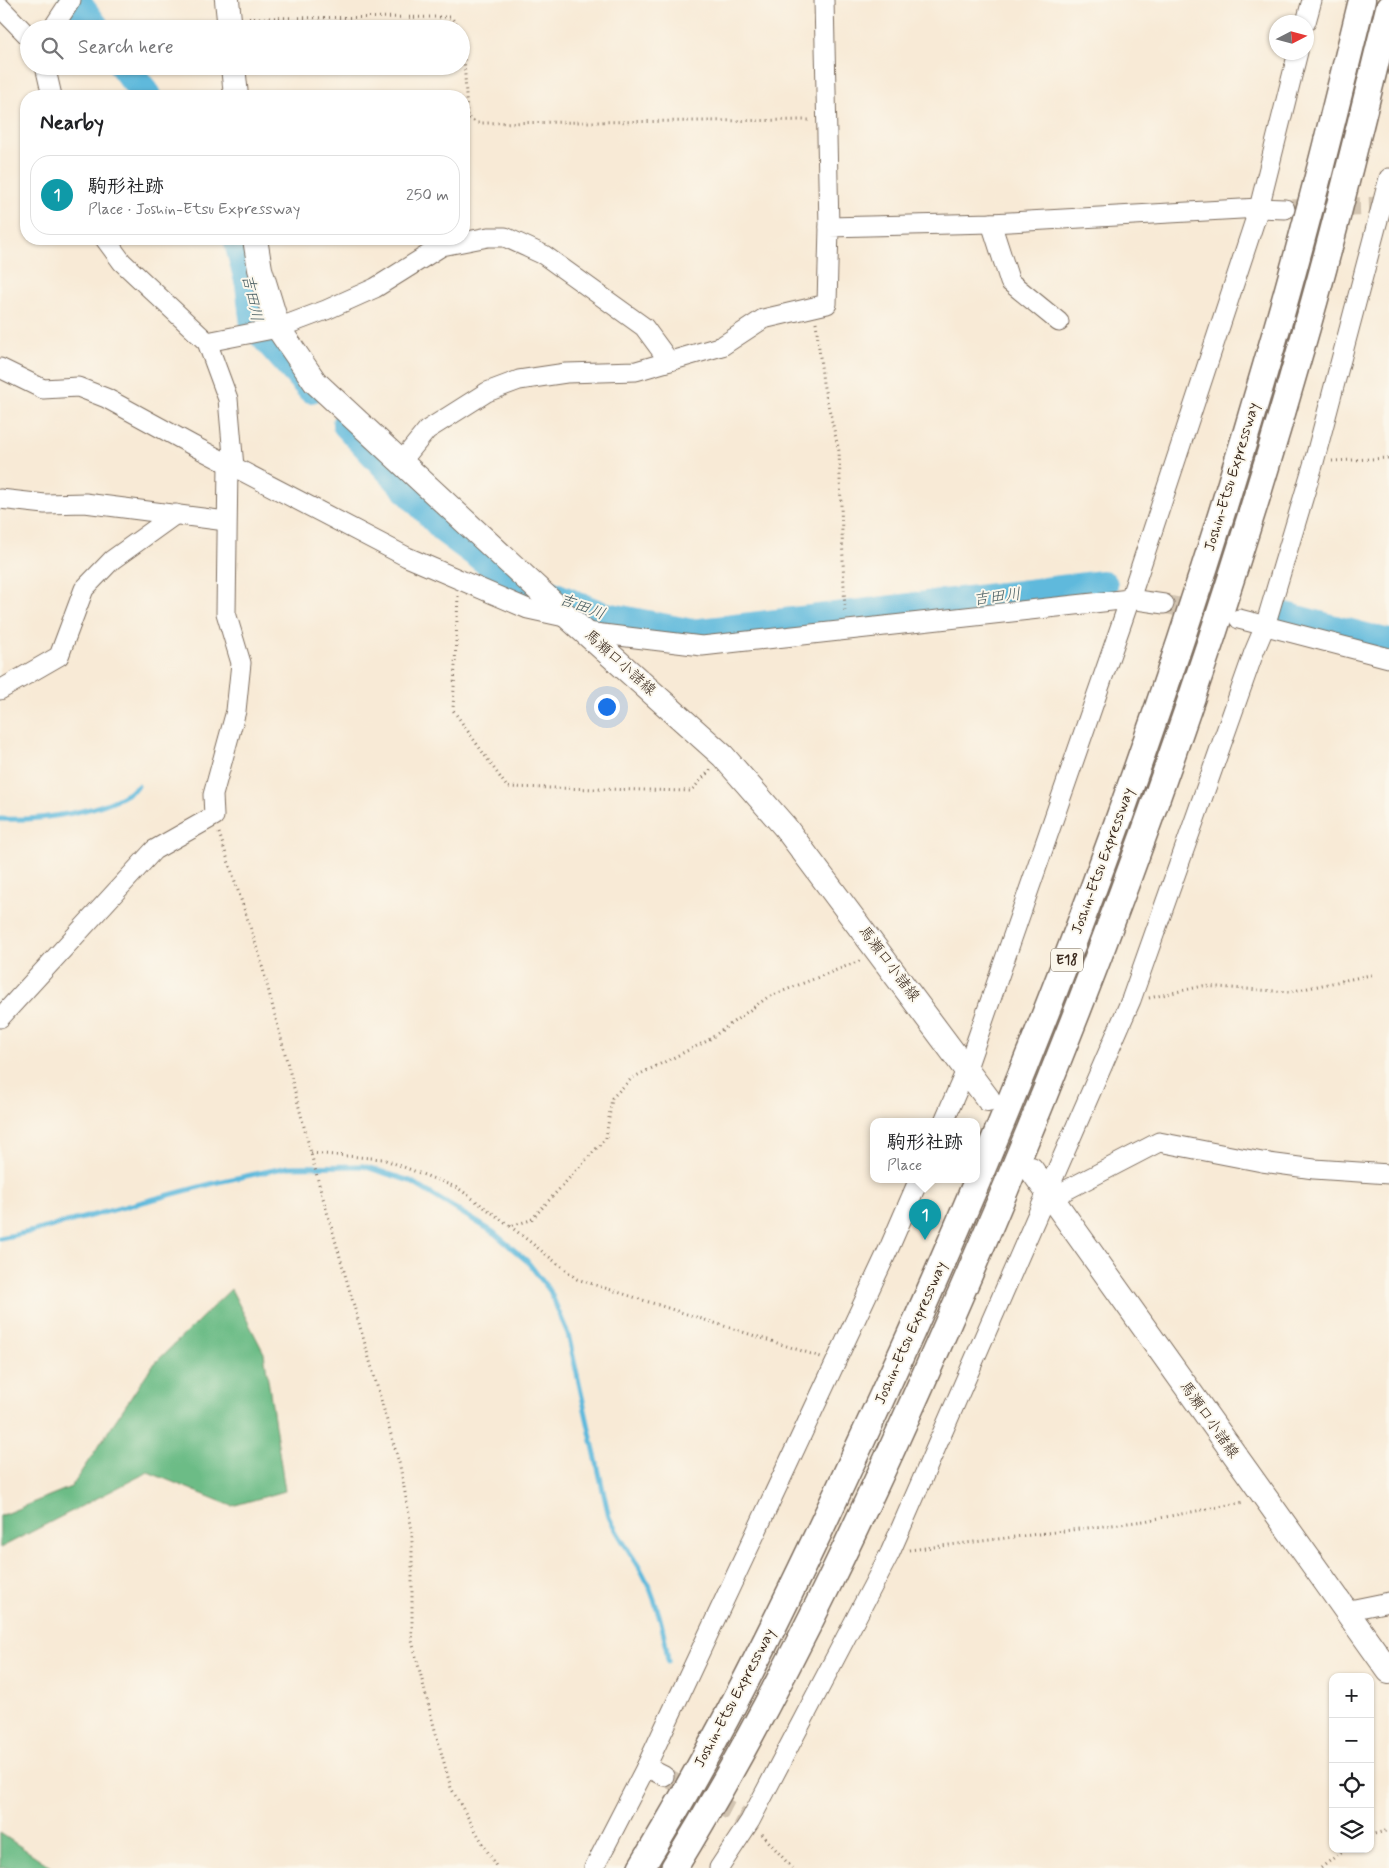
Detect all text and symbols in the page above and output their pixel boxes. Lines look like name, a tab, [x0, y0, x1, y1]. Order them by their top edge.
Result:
north arrow	[1269, 15, 1314, 60]
search box	[20, 20, 470, 75]
icon: search	[38, 34, 66, 62]
text: Search here	[78, 35, 174, 60]
text: Nearby	[40, 109, 104, 137]
text: 駒形社跡	[88, 174, 164, 199]
text: 1	[53, 185, 61, 206]
text: 250 m	[406, 185, 449, 206]
text: Place · Joshin-Etsu Expressway	[88, 199, 300, 220]
water label: 吉田川	[237, 272, 267, 324]
street label: Joshin-Etsu Expressway	[1200, 400, 1264, 554]
water label: 吉田川	[972, 584, 1022, 610]
water label: 吉田川	[556, 589, 608, 625]
street label: 馬瀬口小諸線	[580, 625, 660, 701]
your location	[594, 694, 620, 720]
street label: Joshin-Etsu Expressway	[1067, 785, 1139, 937]
street label: 馬瀬口小諸線	[854, 922, 924, 1006]
road number: E18	[1051, 948, 1083, 972]
popup	[870, 1118, 980, 1183]
text: 駒形社跡	[887, 1130, 963, 1155]
text: Place	[887, 1155, 922, 1176]
pin: 1	[909, 1199, 941, 1240]
street label: Joshin-Etsu Expressway	[870, 1258, 952, 1408]
street label: 馬瀬口小諸線	[1175, 1377, 1243, 1463]
street label: Joshin-Etsu Expressway	[690, 1625, 780, 1771]
map controls	[1329, 1673, 1374, 1853]
button: +	[1329, 1673, 1374, 1718]
button: −	[1329, 1718, 1374, 1763]
button: locate	[1329, 1763, 1374, 1808]
button: layers	[1329, 1808, 1374, 1853]

